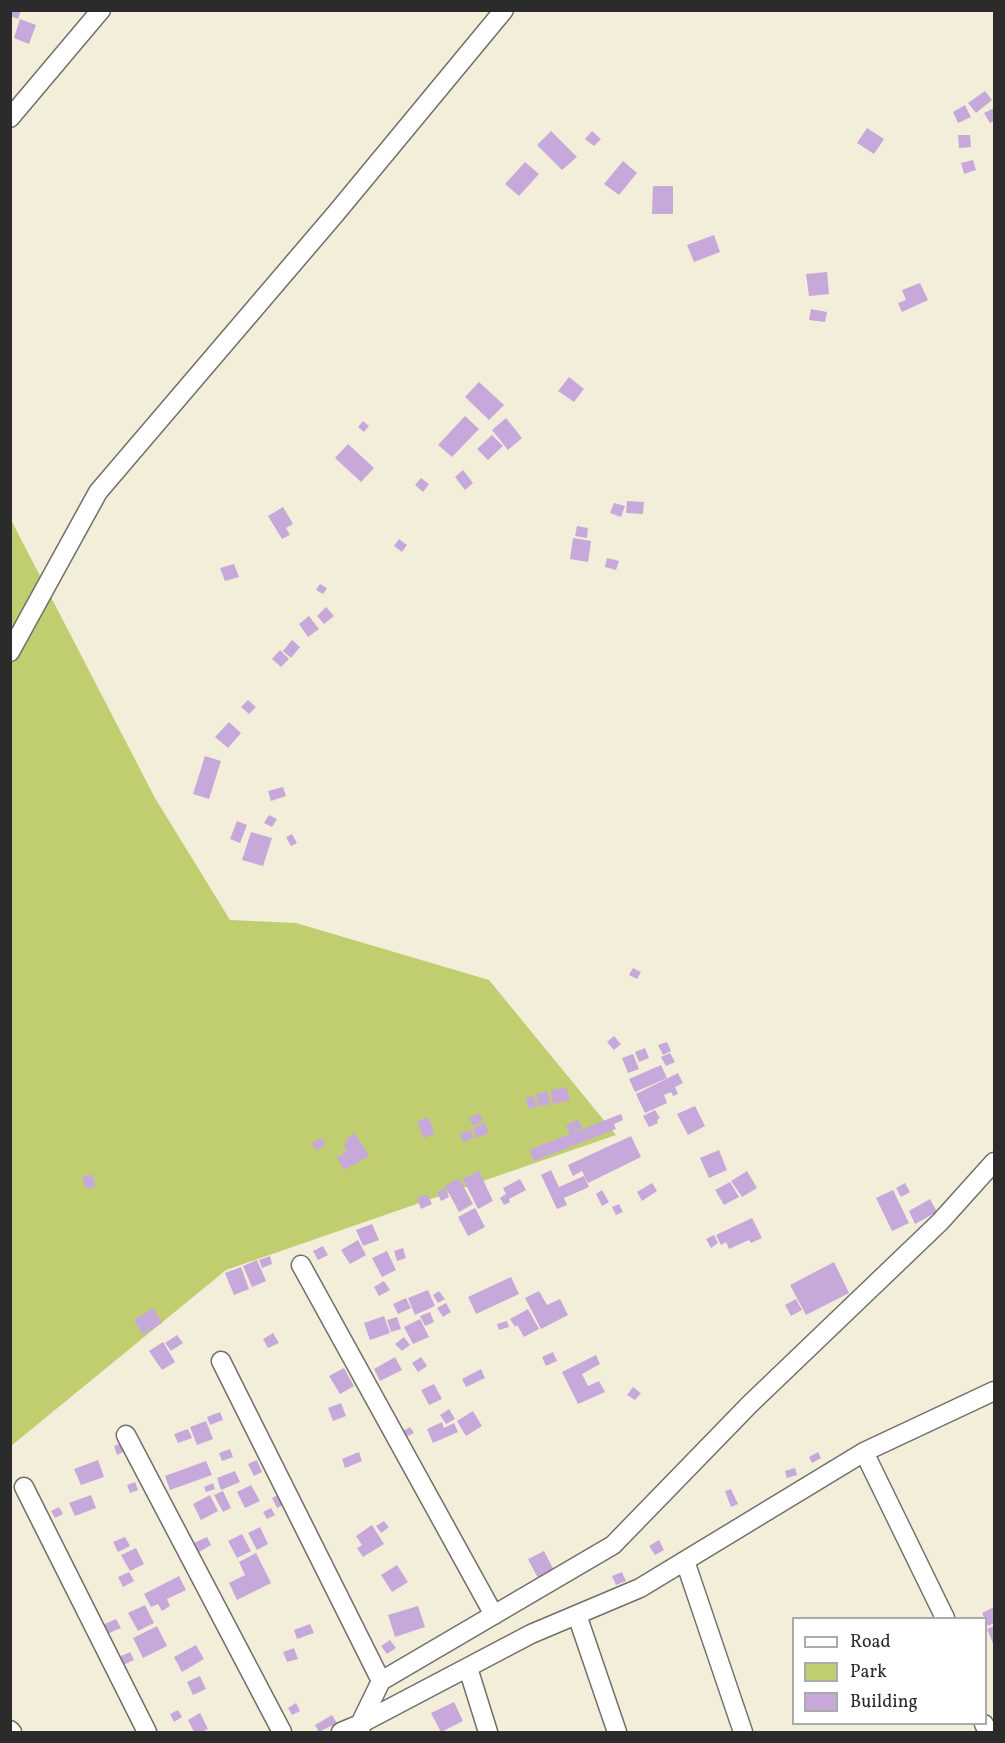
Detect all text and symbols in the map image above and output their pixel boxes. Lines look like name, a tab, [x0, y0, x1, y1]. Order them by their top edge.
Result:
legend	[792, 1617, 987, 1725]
text: Road	[850, 1630, 891, 1655]
text: Park	[850, 1660, 887, 1685]
text: Building	[850, 1690, 918, 1715]

